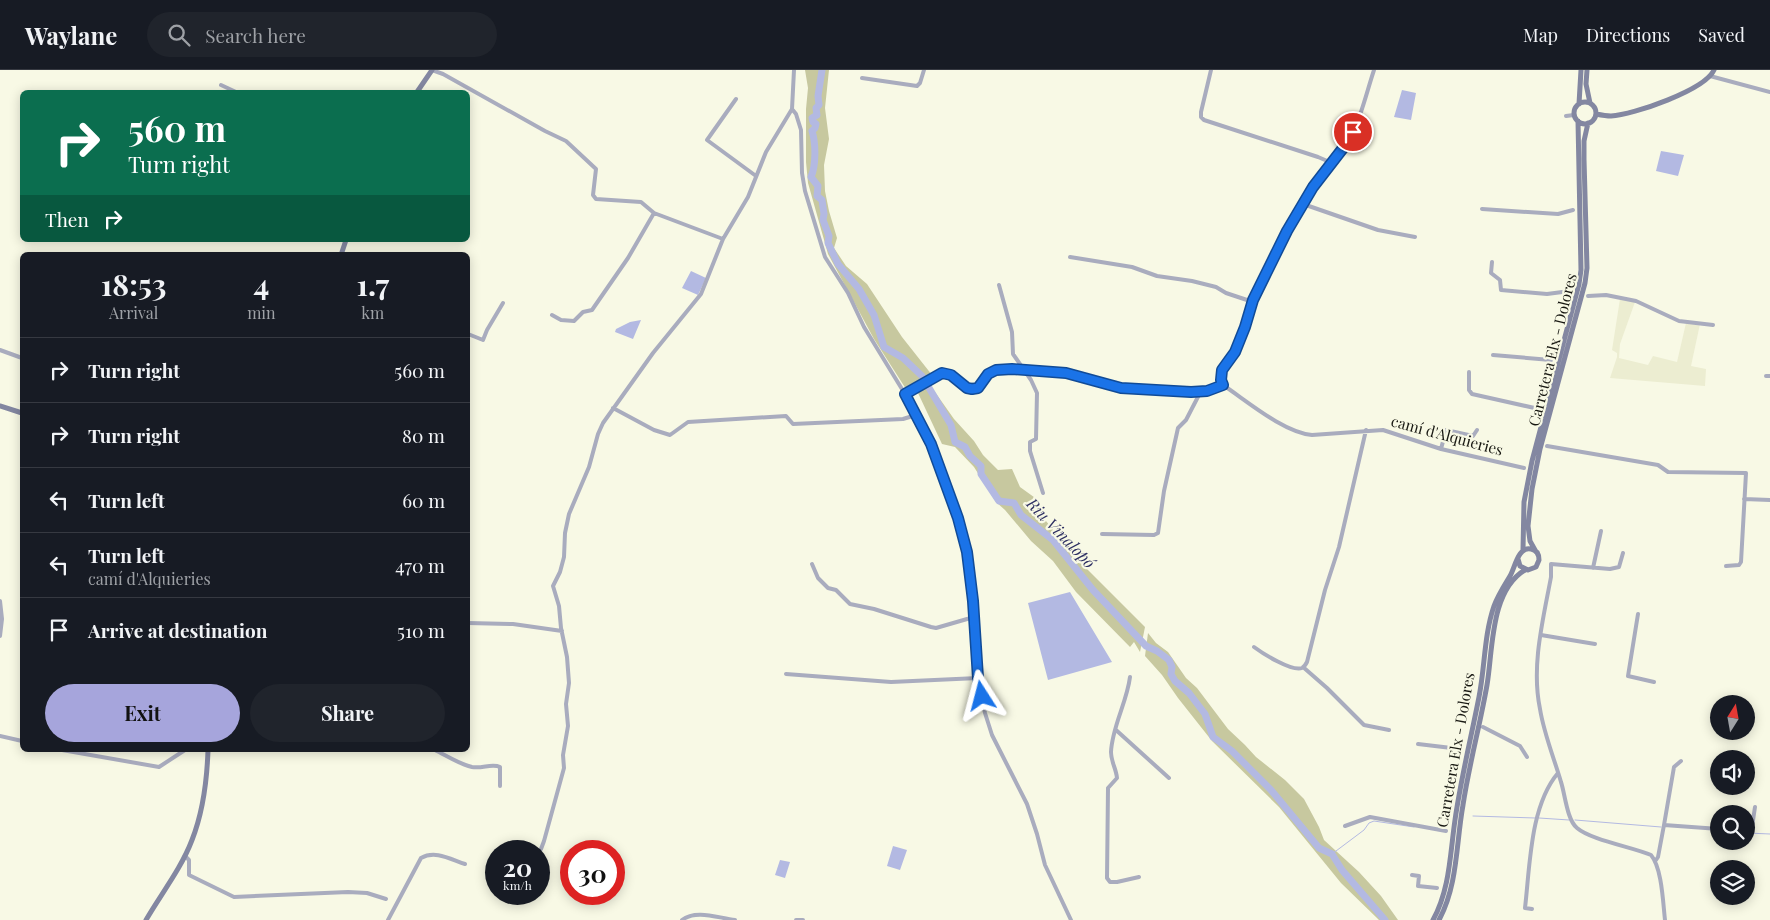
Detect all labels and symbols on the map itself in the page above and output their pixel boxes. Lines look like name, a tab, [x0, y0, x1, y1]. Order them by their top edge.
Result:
pin	[1332, 111, 1374, 153]
street label: Carretera Elx - Dolores	[1523, 271, 1581, 428]
street label: camí d'Alquieries	[1389, 410, 1505, 460]
water label: Riu Vinalopó	[1022, 492, 1101, 573]
position arrow	[955, 669, 1007, 721]
street label: Carretera Elx - Dolores	[1432, 671, 1478, 829]
north arrow	[1710, 695, 1755, 740]
speed limit sign: 30	[560, 840, 625, 905]

